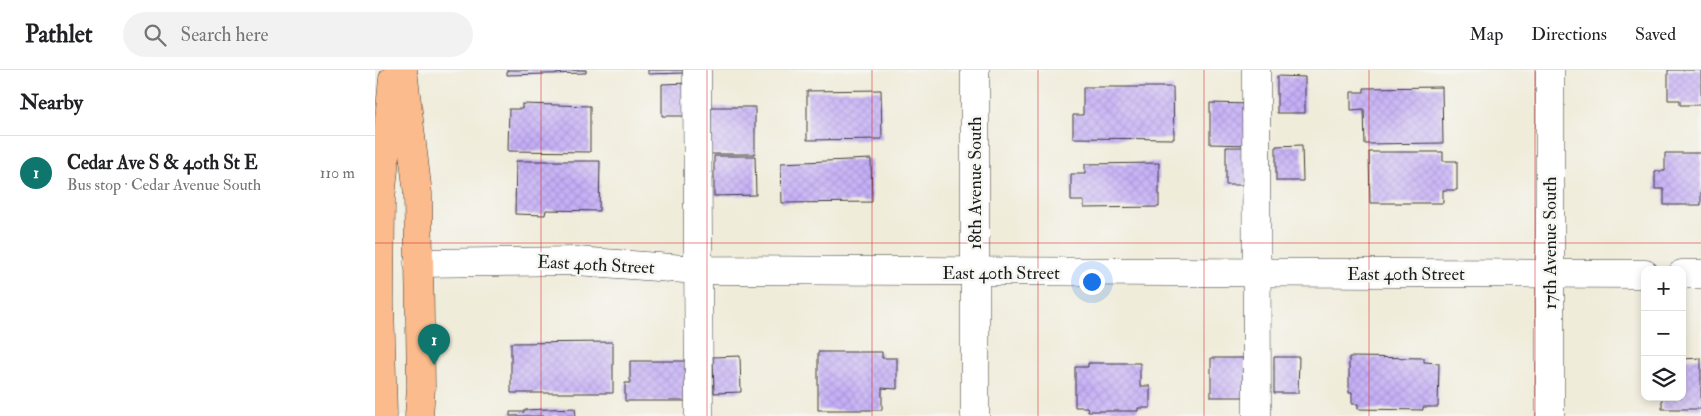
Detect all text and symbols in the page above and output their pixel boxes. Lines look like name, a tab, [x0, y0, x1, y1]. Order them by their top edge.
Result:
search box	[123, 12, 473, 57]
text: Pathlet	[25, 19, 93, 50]
icon: search	[141, 21, 169, 49]
text: Search here	[181, 23, 268, 47]
text: Map	[1470, 23, 1503, 46]
text: Directions	[1531, 23, 1607, 46]
text: Saved	[1635, 23, 1676, 46]
text: Nearby	[20, 89, 83, 116]
street label: 18th Avenue South	[964, 116, 987, 250]
text: Cedar Ave S & 40th St E	[67, 151, 258, 175]
text: 1	[33, 163, 39, 183]
text: 110 m	[320, 163, 355, 183]
text: Bus stop · Cedar Avenue South	[67, 175, 261, 195]
street label: 17th Avenue South	[1539, 176, 1562, 309]
street label: East 40th Street	[537, 250, 655, 280]
street label: East 40th Street	[942, 262, 1060, 285]
street label: East 40th Street	[1347, 263, 1465, 286]
map controls	[1641, 266, 1686, 401]
button: +	[1641, 266, 1686, 311]
your location	[1079, 269, 1105, 295]
button: −	[1641, 311, 1686, 356]
pin: 1	[418, 324, 450, 365]
button: layers	[1641, 356, 1686, 401]

